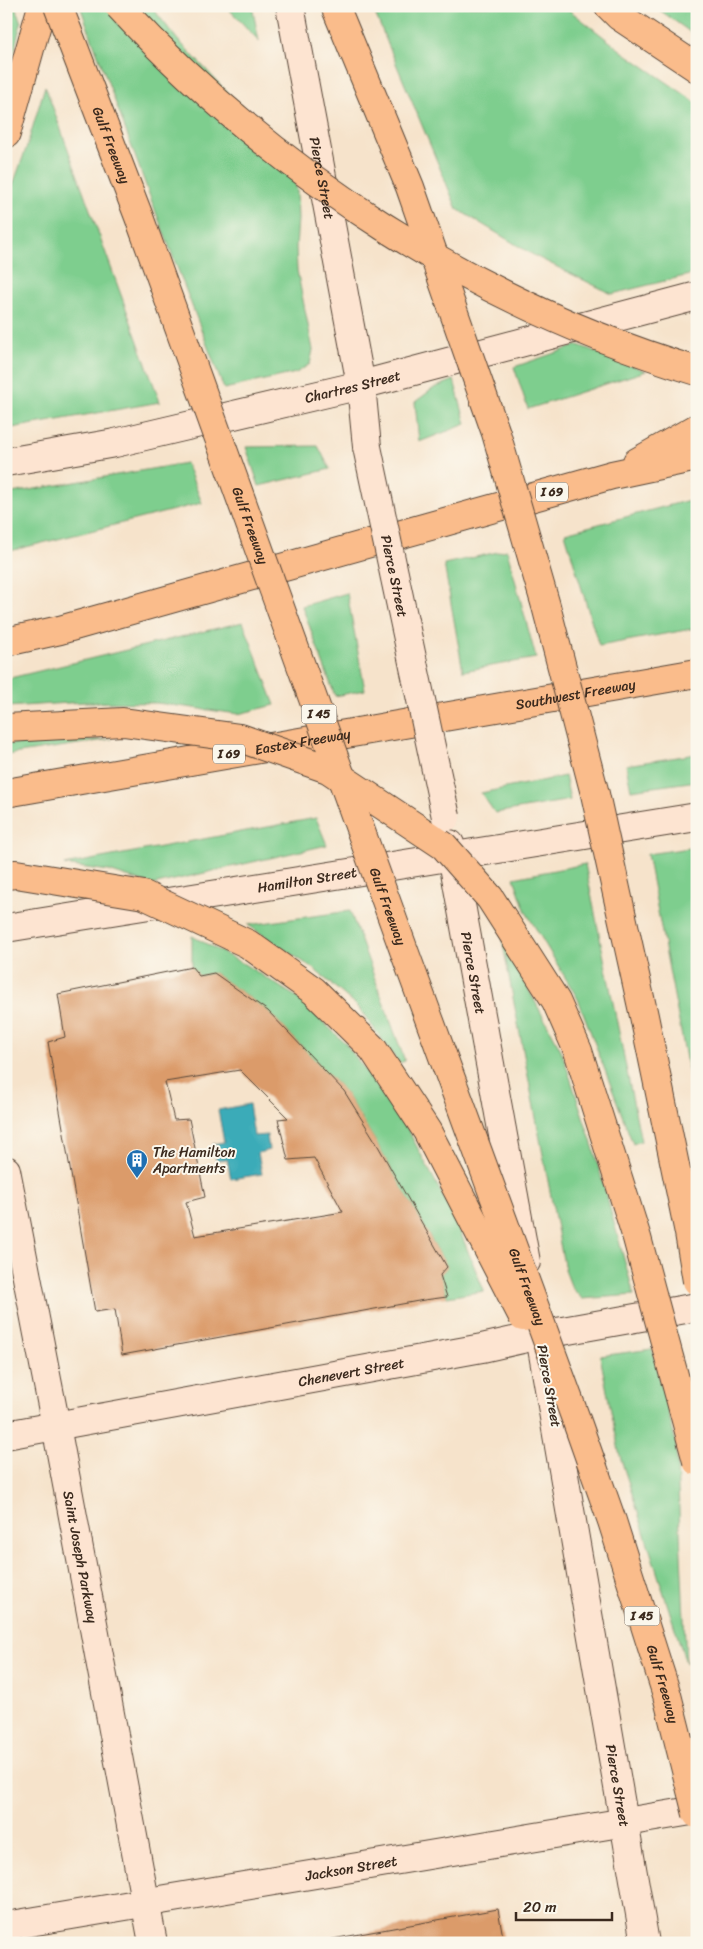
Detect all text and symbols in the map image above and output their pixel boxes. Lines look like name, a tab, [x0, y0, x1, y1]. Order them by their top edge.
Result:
street label: Gulf Freeway	[85, 103, 138, 188]
street label: Pierce Street	[302, 135, 342, 221]
street label: Chartres Street	[302, 363, 403, 410]
road number: I 69	[536, 482, 568, 502]
street label: Gulf Freeway	[225, 483, 276, 569]
street label: Pierce Street	[374, 533, 415, 620]
street label: Southwest Freeway	[514, 671, 638, 717]
road number: I 45	[302, 704, 336, 724]
street label: Eastex Freeway	[253, 721, 353, 762]
road number: I 69	[213, 744, 245, 764]
street label: Hamilton Street	[256, 859, 359, 900]
street label: Gulf Freeway	[362, 864, 414, 950]
street label: Pierce Street	[454, 930, 493, 1016]
place label: The Hamilton Apartments	[152, 1140, 236, 1181]
building icon: The Hamilton Apartments	[125, 1148, 149, 1179]
street label: Gulf Freeway	[502, 1244, 553, 1330]
street label: Pierce Street	[529, 1343, 569, 1429]
street label: Chenevert Street	[296, 1350, 406, 1394]
street label: Saint Joseph Parkway	[56, 1488, 105, 1626]
road number: I 45	[624, 1606, 660, 1625]
street label: Gulf Freeway	[639, 1641, 686, 1727]
street label: Pierce Street	[598, 1742, 637, 1829]
street label: Jackson Street	[302, 1848, 399, 1888]
scale bar	[516, 1889, 612, 1921]
text: 20 m	[523, 1894, 557, 1920]

